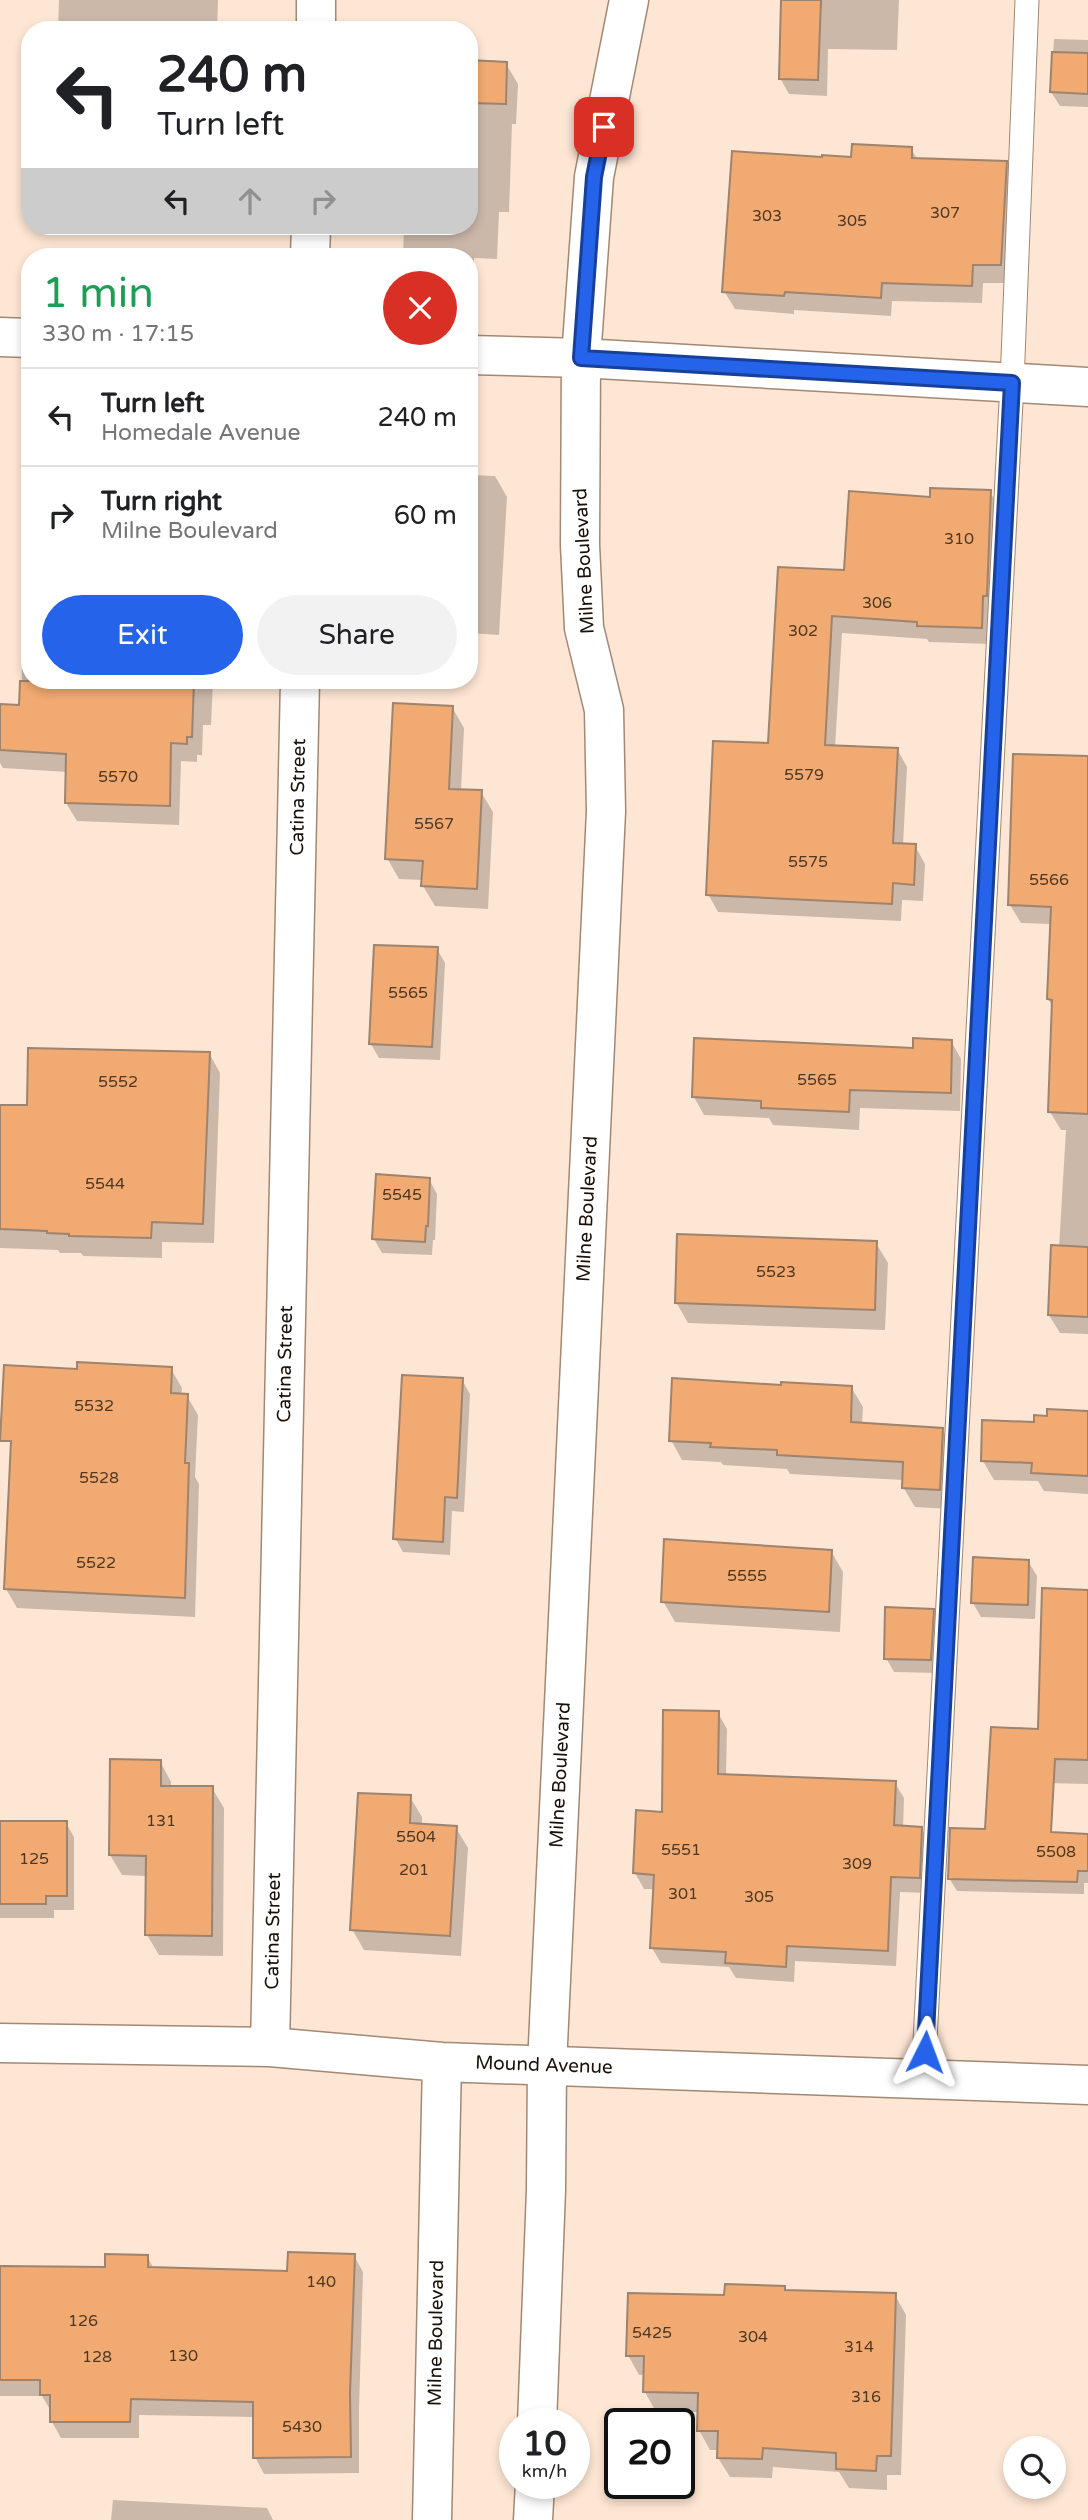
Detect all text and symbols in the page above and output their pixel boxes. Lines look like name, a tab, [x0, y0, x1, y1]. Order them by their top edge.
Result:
text: 240 m	[157, 46, 307, 105]
icon: left	[42, 49, 133, 140]
pin	[574, 97, 634, 157]
text: Turn left	[157, 106, 284, 144]
icon: arrive	[585, 108, 623, 146]
icon: left	[158, 182, 196, 220]
icon: ahead	[231, 182, 269, 220]
icon: right	[304, 182, 342, 220]
house number: 307	[930, 203, 960, 223]
house number: 303	[752, 206, 782, 226]
house number: 305	[837, 211, 867, 231]
text: 1 min	[42, 268, 154, 319]
button: close	[383, 271, 457, 345]
text: 330 m · 17:15	[42, 320, 194, 348]
text: Turn left	[101, 388, 204, 419]
icon: left	[42, 398, 80, 436]
text: 240 m	[377, 402, 457, 433]
text: Homedale Avenue	[101, 419, 301, 447]
text: Turn right	[101, 486, 222, 517]
street label: Milne Boulevard	[569, 487, 599, 635]
icon: right	[42, 496, 80, 534]
text: 60 m	[394, 500, 457, 531]
text: Milne Boulevard	[101, 517, 278, 545]
house number: 310	[944, 529, 974, 549]
house number: 306	[862, 593, 892, 613]
button: Exit	[42, 595, 243, 675]
button: Share	[257, 595, 457, 675]
house number: 302	[788, 621, 818, 641]
street label: Catina Street	[286, 738, 310, 856]
house number: 5579	[784, 765, 824, 785]
house number: 5570	[98, 767, 138, 787]
house number: 5567	[414, 814, 454, 834]
house number: 5575	[788, 852, 828, 872]
house number: 5566	[1029, 870, 1069, 890]
house number: 5565	[388, 983, 428, 1003]
house number: 5565	[797, 1070, 837, 1090]
house number: 5552	[98, 1072, 138, 1092]
street label: Milne Boulevard	[572, 1135, 602, 1283]
house number: 5544	[85, 1174, 125, 1194]
house number: 5545	[382, 1185, 422, 1205]
house number: 5523	[756, 1262, 796, 1282]
street label: Catina Street	[273, 1305, 297, 1423]
house number: 5532	[74, 1396, 114, 1416]
house number: 5528	[79, 1468, 119, 1488]
house number: 5522	[76, 1553, 116, 1573]
house number: 5555	[727, 1566, 767, 1586]
street label: Milne Boulevard	[545, 1701, 575, 1849]
house number: 131	[146, 1811, 176, 1831]
house number: 5504	[396, 1827, 436, 1847]
house number: 5551	[661, 1840, 701, 1860]
house number: 5508	[1036, 1842, 1076, 1862]
house number: 125	[19, 1849, 49, 1869]
house number: 309	[842, 1854, 872, 1874]
house number: 201	[399, 1860, 429, 1880]
street label: Catina Street	[261, 1872, 285, 1990]
house number: 301	[668, 1884, 698, 1904]
house number: 305	[744, 1887, 774, 1907]
position arrow	[888, 2015, 962, 2089]
street label: Mound Avenue	[475, 2052, 613, 2078]
street label: Milne Boulevard	[424, 2260, 448, 2406]
house number: 140	[306, 2272, 336, 2292]
house number: 126	[68, 2311, 98, 2331]
house number: 5425	[632, 2323, 672, 2343]
house number: 304	[738, 2327, 768, 2347]
house number: 314	[844, 2337, 874, 2357]
house number: 130	[168, 2346, 198, 2366]
house number: 128	[82, 2347, 112, 2367]
house number: 316	[851, 2387, 881, 2407]
speed limit sign: 20	[604, 2408, 695, 2499]
house number: 5430	[282, 2417, 322, 2437]
text: 10	[523, 2423, 566, 2465]
map controls	[1003, 2436, 1066, 2499]
button: search	[1003, 2436, 1066, 2499]
text: km/h	[522, 2460, 567, 2482]

